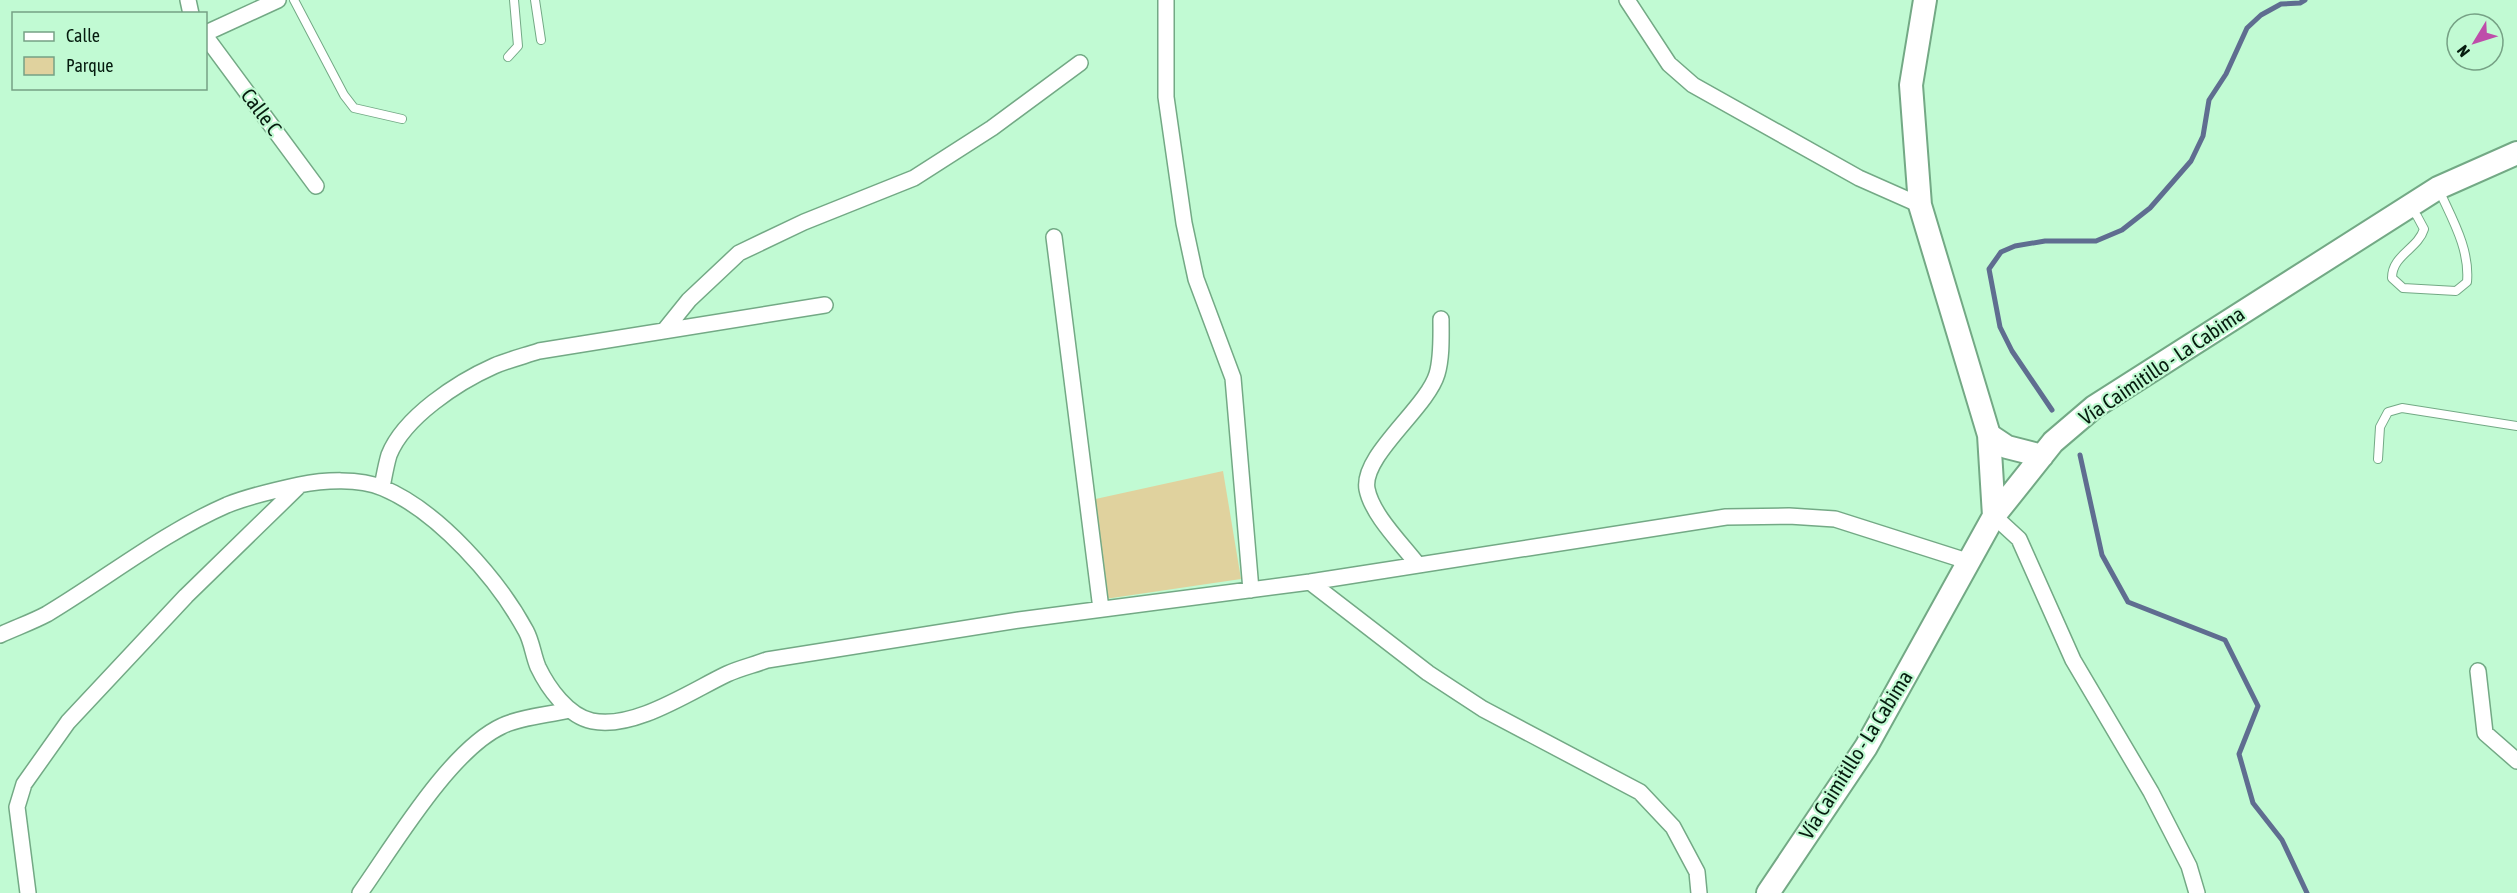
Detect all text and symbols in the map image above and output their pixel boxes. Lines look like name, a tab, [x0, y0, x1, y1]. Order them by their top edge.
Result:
legend	[12, 12, 207, 90]
north arrow	[2445, 12, 2505, 72]
text: Calle	[66, 25, 100, 46]
text: N	[2453, 42, 2473, 61]
text: Parque	[66, 55, 114, 76]
street label: Calle C	[237, 83, 287, 140]
street label: Vía Caimitillo - La Cabima	[2074, 301, 2249, 429]
street label: Vía Caimitillo - La Cabima	[1794, 666, 1917, 843]

